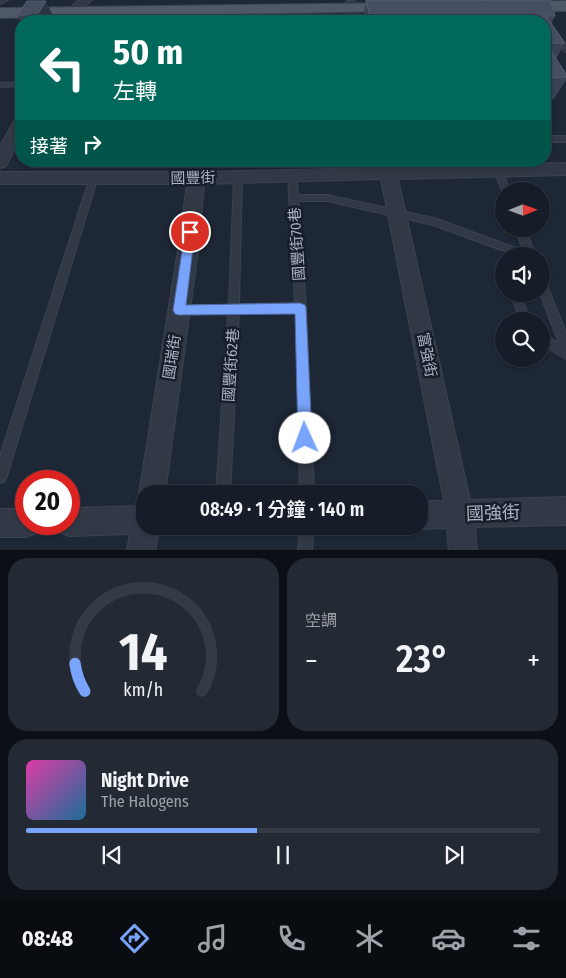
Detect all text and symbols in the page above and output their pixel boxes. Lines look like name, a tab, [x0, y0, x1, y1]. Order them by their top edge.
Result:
text: 50 m	[113, 31, 183, 73]
icon: left	[30, 35, 95, 100]
text: 左轉	[113, 78, 157, 105]
icon: right	[78, 130, 106, 158]
text: 接著	[30, 135, 68, 158]
street label: 國豐街	[170, 169, 216, 187]
north arrow	[495, 182, 550, 238]
map controls	[495, 182, 550, 367]
street label: 國豐街70巷	[285, 207, 309, 281]
pin	[169, 211, 211, 253]
icon: arrive	[176, 218, 204, 246]
button: sound	[495, 247, 550, 302]
button: search	[495, 312, 550, 367]
street label: 國豐街62巷	[219, 328, 243, 402]
street label: 富強街	[414, 331, 440, 379]
street label: 國瑞街	[160, 333, 184, 381]
position arrow	[278, 411, 330, 463]
speed limit sign: 20	[15, 470, 80, 535]
text: 08:49 · 1 分鐘 · 140 m	[200, 498, 364, 521]
street label: 國強街	[466, 501, 520, 525]
text: 空調	[305, 611, 337, 630]
text: 14	[119, 621, 168, 684]
text: 23°	[396, 636, 449, 682]
text: −	[305, 644, 318, 677]
text: +	[527, 644, 540, 677]
text: km/h	[124, 679, 163, 701]
text: Night Drive	[101, 769, 189, 792]
text: The Halogens	[101, 792, 189, 811]
icon: previous	[98, 841, 126, 869]
icon: pause	[269, 841, 297, 869]
icon: next	[440, 841, 468, 869]
icon: directions	[117, 921, 152, 956]
icon: music	[195, 921, 230, 956]
icon: phone	[274, 921, 309, 956]
icon: climate	[352, 921, 387, 956]
icon: car	[431, 921, 466, 956]
icon: filters	[509, 921, 544, 956]
text: 08:48	[22, 925, 73, 952]

